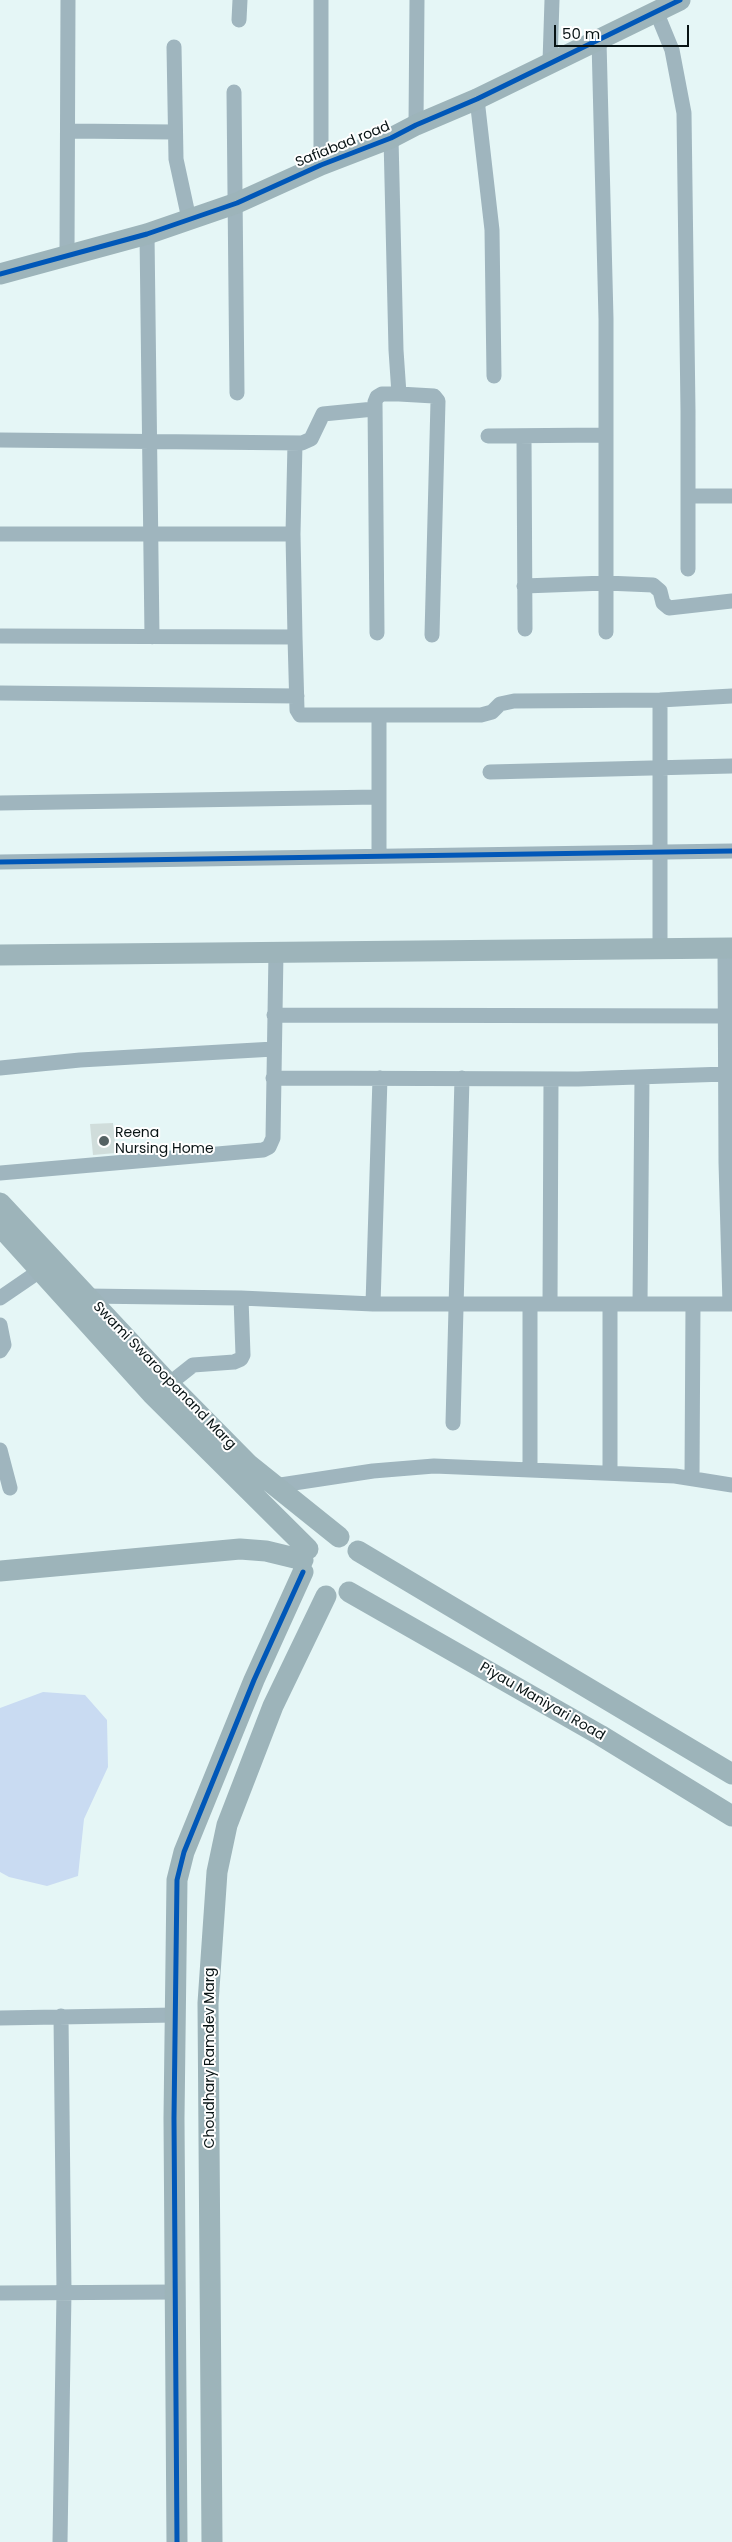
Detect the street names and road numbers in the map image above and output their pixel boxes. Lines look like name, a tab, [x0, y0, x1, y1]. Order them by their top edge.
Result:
street label: Safiabad road	[293, 118, 393, 172]
street label: Swami Swaroopanand Marg	[89, 1299, 239, 1453]
street label: Piyau Maniyari Road	[476, 1659, 608, 1745]
street label: Choudhary Ramdev Marg	[202, 1968, 218, 2148]

